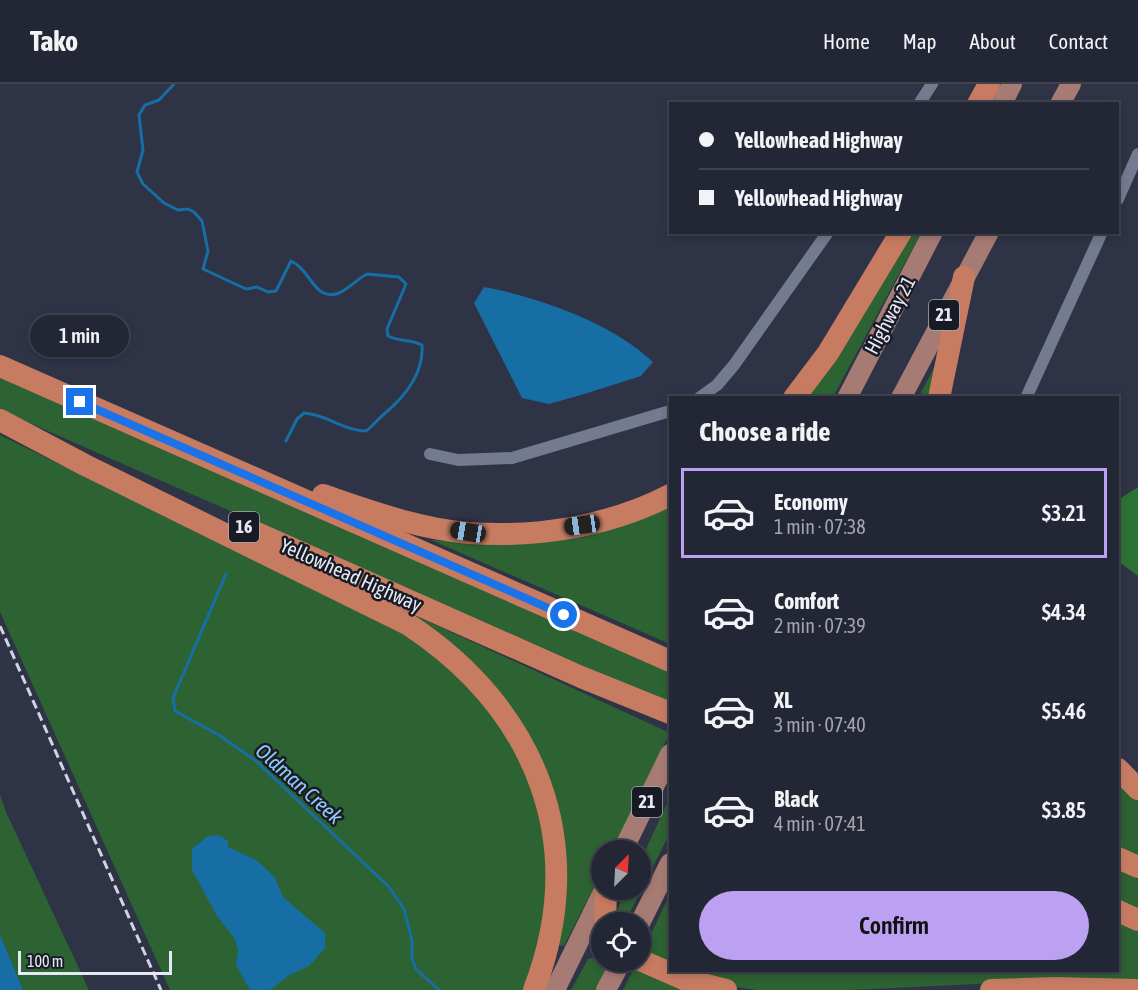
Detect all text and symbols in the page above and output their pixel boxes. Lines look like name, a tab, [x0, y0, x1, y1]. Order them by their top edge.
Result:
text: Tako	[30, 25, 78, 57]
text: Home	[823, 29, 870, 53]
text: Map	[903, 29, 937, 53]
text: About	[970, 29, 1016, 53]
text: Contact	[1049, 29, 1108, 53]
text: Yellowhead Highway	[735, 127, 903, 153]
text: Yellowhead Highway	[735, 185, 903, 211]
street label: Highway 21	[859, 272, 920, 358]
road number: 21	[929, 300, 959, 330]
callout: 1 min	[31, 315, 130, 357]
text: 1 min	[59, 324, 100, 347]
route end	[66, 388, 93, 415]
text: Choose a ride	[699, 416, 831, 447]
icon: car	[702, 486, 756, 540]
text: Economy	[774, 489, 848, 515]
text: $3.21	[1042, 500, 1086, 526]
road number: 16	[229, 512, 259, 542]
car	[563, 514, 601, 536]
text: 1 min · 07:38	[774, 515, 866, 538]
car	[449, 520, 487, 544]
street label: Yellowhead Highway	[277, 533, 426, 616]
icon: car	[702, 585, 756, 639]
text: Comfort	[774, 588, 839, 614]
text: $4.34	[1042, 599, 1086, 625]
route start	[550, 601, 577, 628]
text: 2 min · 07:39	[774, 614, 866, 637]
icon: car	[702, 684, 756, 738]
text: XL	[774, 687, 792, 713]
text: $5.46	[1042, 698, 1086, 724]
text: 3 min · 07:40	[774, 713, 866, 736]
water label: Oldman Creek	[251, 738, 349, 829]
icon: car	[702, 783, 756, 837]
text: Black	[774, 786, 818, 812]
road number: 21	[632, 787, 662, 817]
text: $3.85	[1042, 797, 1086, 823]
text: 4 min · 07:41	[774, 812, 866, 835]
north arrow	[591, 840, 651, 900]
map controls	[591, 840, 651, 972]
button: Confirm	[699, 891, 1089, 960]
button: locate	[591, 912, 651, 972]
scale bar	[18, 948, 172, 976]
text: 100 m	[27, 952, 63, 970]

